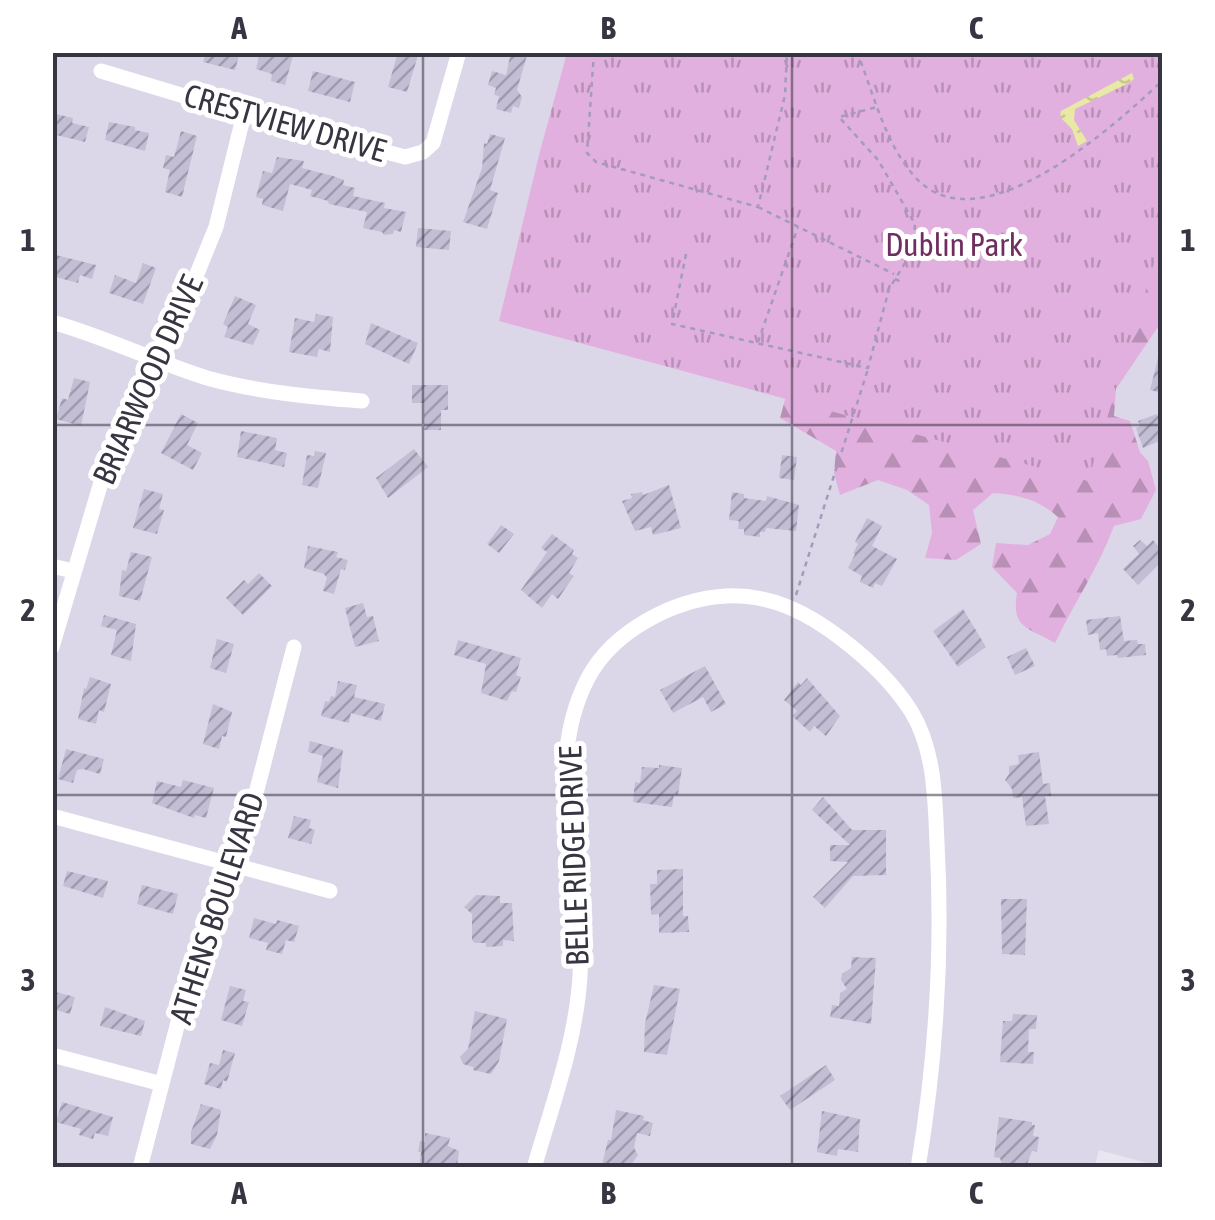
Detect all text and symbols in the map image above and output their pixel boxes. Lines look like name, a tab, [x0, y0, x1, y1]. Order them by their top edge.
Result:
text: A	[230, 9, 247, 46]
text: B	[600, 9, 616, 46]
text: C	[969, 9, 984, 46]
street label: CRESTVIEW DRIVE	[180, 76, 391, 169]
text: 1	[20, 221, 36, 258]
text: 1	[1180, 221, 1196, 258]
park label: Dublin Park	[885, 226, 1023, 263]
street label: BRIARWOOD DRIVE	[85, 269, 210, 490]
text: 2	[20, 591, 36, 628]
text: 2	[1180, 591, 1196, 628]
street label: BELLE RIDGE DRIVE	[551, 745, 596, 967]
street label: ATHENS BOULEVARD	[162, 788, 271, 1028]
text: 3	[20, 961, 36, 998]
text: 3	[1180, 961, 1196, 998]
text: A	[230, 1174, 247, 1211]
text: B	[600, 1174, 616, 1211]
text: C	[969, 1174, 984, 1211]

